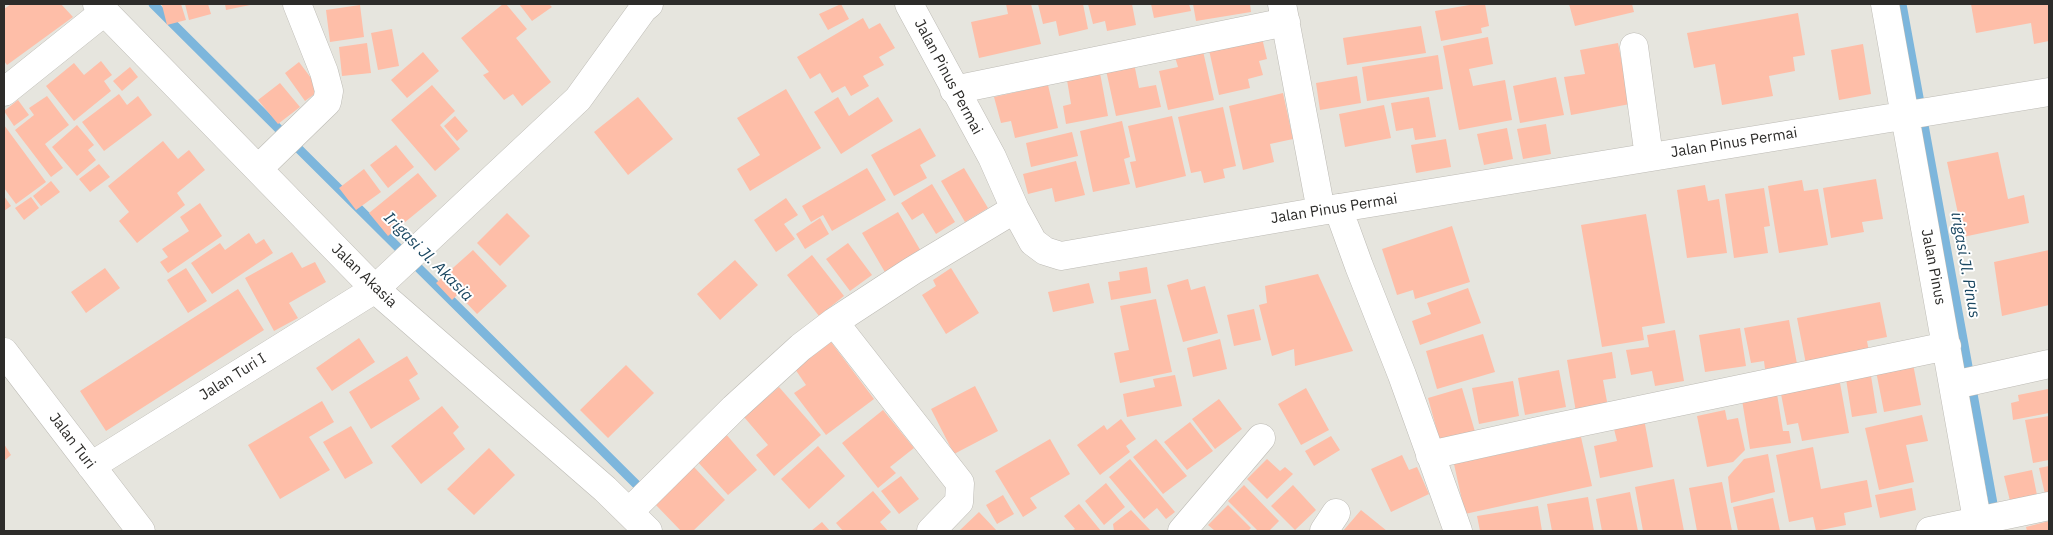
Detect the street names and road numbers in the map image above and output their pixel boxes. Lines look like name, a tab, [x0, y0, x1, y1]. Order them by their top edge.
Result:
street label: Jalan Pinus Permai	[910, 16, 986, 138]
street label: Jalan Pinus Permai	[1669, 124, 1799, 162]
street label: Jalan Pinus Permai	[1269, 190, 1399, 228]
street label: Jalan Pinus	[1917, 227, 1949, 307]
street label: Jalan Akasia	[327, 240, 401, 312]
street label: Jalan Turi I	[196, 350, 270, 404]
street label: Jalan Turi	[45, 409, 99, 473]

